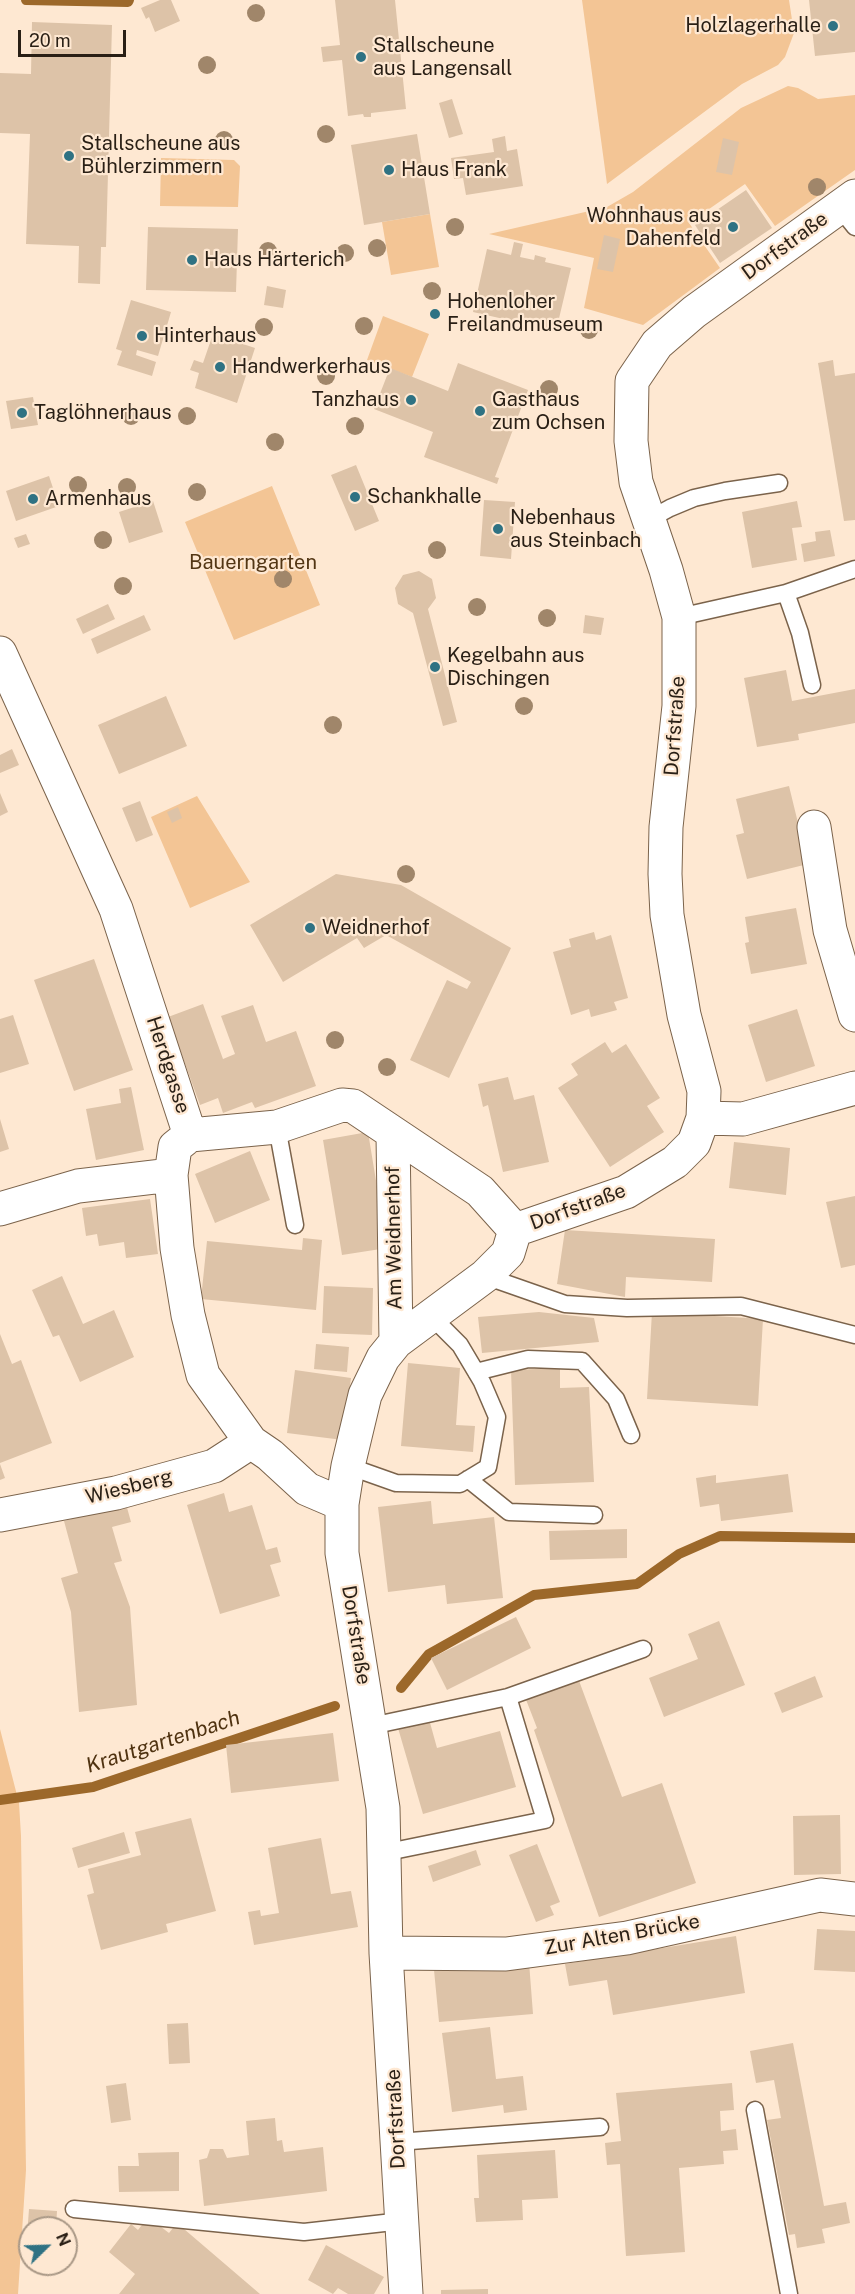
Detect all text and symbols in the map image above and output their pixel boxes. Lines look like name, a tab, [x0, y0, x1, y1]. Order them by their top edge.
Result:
place label: Holzlagerhalle	[685, 14, 821, 38]
scale bar	[21, 18, 129, 56]
marker: Holzlagerhalle	[826, 19, 840, 33]
text: 20 m	[29, 30, 71, 51]
place label: Stallscheune aus Langensall	[373, 34, 512, 81]
marker: Stallscheune aus Langensall	[354, 50, 368, 64]
place label: Stallscheune aus Bühlerzimmern	[81, 132, 240, 179]
marker: Stallscheune aus Bühlerzimmern	[62, 149, 76, 163]
place label: Haus Frank	[401, 158, 507, 182]
marker: Haus Frank	[382, 163, 396, 177]
place label: Wohnhaus aus Dahenfeld	[587, 204, 721, 251]
street label: Dorfstraße	[737, 207, 833, 285]
marker: Wohnhaus aus Dahenfeld	[726, 220, 740, 234]
place label: Haus Härterich	[204, 248, 345, 272]
marker: Haus Härterich	[185, 253, 199, 267]
place label: Hohenloher Freilandmuseum	[447, 290, 603, 337]
marker: Hohenloher Freilandmuseum	[428, 307, 442, 321]
place label: Hinterhaus	[154, 324, 256, 348]
marker: Hinterhaus	[135, 329, 149, 343]
place label: Handwerkerhaus	[232, 355, 391, 379]
marker: Handwerkerhaus	[213, 360, 227, 374]
place label: Tanzhaus	[312, 388, 399, 412]
place label: Gasthaus zum Ochsen	[492, 388, 605, 435]
marker: Tanzhaus	[404, 393, 418, 407]
place label: Taglöhnerhaus	[34, 401, 172, 425]
marker: Gasthaus zum Ochsen	[473, 404, 487, 418]
marker: Taglöhnerhaus	[15, 406, 29, 420]
place label: Schankhalle	[367, 485, 482, 509]
place label: Armenhaus	[45, 487, 151, 511]
marker: Schankhalle	[348, 490, 362, 504]
marker: Armenhaus	[26, 492, 40, 506]
place label: Nebenhaus aus Steinbach	[510, 506, 641, 553]
marker: Nebenhaus aus Steinbach	[491, 522, 505, 536]
park label: Bauerngarten	[189, 551, 317, 575]
place label: Kegelbahn aus Dischingen	[447, 644, 584, 691]
marker: Kegelbahn aus Dischingen	[428, 660, 442, 674]
street label: Dorfstraße	[660, 675, 690, 777]
place label: Weidnerhof	[322, 916, 430, 940]
marker: Weidnerhof	[303, 921, 317, 935]
street label: Herdgasse	[141, 1013, 195, 1117]
street label: Am Weidnerhof	[381, 1166, 407, 1310]
street label: Dorfstraße	[527, 1179, 629, 1235]
street label: Wiesberg	[83, 1465, 175, 1509]
street label: Dorfstraße	[336, 1584, 376, 1686]
water label: Krautgartenbach	[83, 1705, 243, 1779]
street label: Zur Alten Brücke	[542, 1910, 702, 1960]
street label: Dorfstraße	[381, 2068, 411, 2170]
north arrow	[18, 2216, 78, 2276]
text: N	[52, 2230, 74, 2249]

